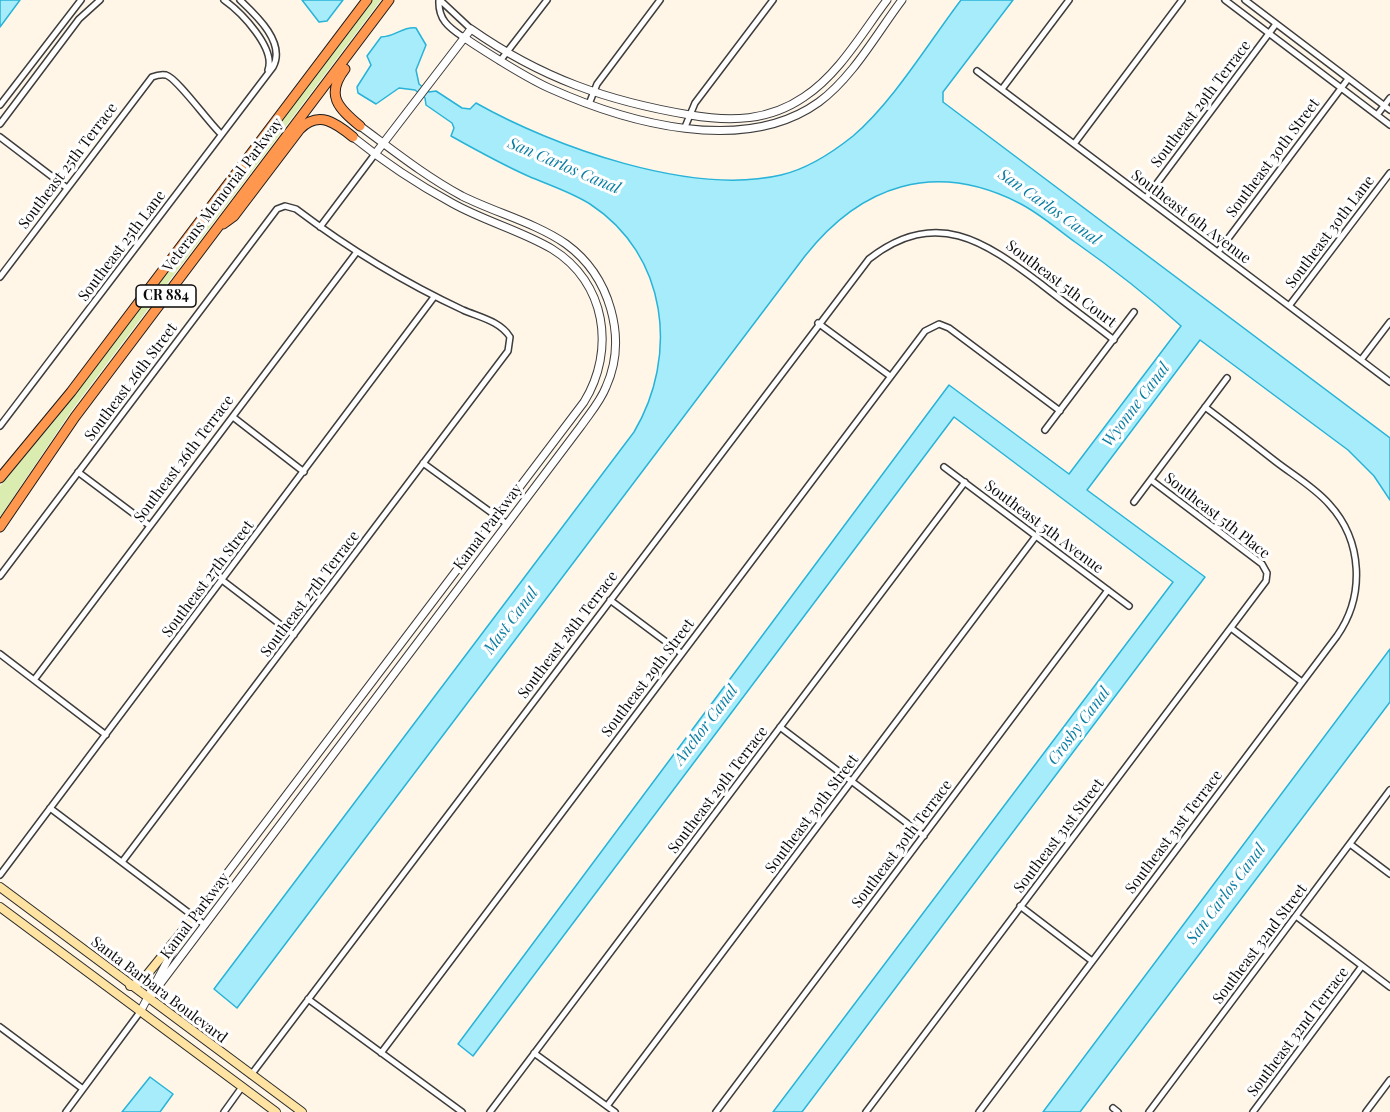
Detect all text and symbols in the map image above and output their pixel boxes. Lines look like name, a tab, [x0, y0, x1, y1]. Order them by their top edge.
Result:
street label: Southeast 29th Terrace	[1147, 37, 1255, 171]
street label: Southeast 30th Street	[1223, 95, 1323, 221]
street label: Southeast 25th Terrace	[15, 99, 121, 233]
street label: Veterans Memorial Parkway	[159, 114, 287, 276]
water label: San Carlos Canal	[505, 134, 623, 198]
water label: San Carlos Canal	[994, 165, 1104, 249]
street label: Southeast 6th Avenue	[1128, 166, 1254, 268]
street label: Southeast 30th Lane	[1282, 172, 1378, 292]
street label: Southeast 25th Lane	[74, 187, 170, 305]
street label: Southeast 5th Court	[1002, 237, 1120, 331]
road number: CR 884	[136, 285, 196, 307]
street label: Southeast 26th Street	[81, 319, 181, 445]
water label: Wyonne Canal	[1098, 359, 1174, 451]
street label: Southeast 26th Terrace	[130, 392, 238, 526]
street label: Southeast 5th Place	[1160, 469, 1274, 563]
street label: Southeast 5th Avenue	[981, 477, 1107, 577]
street label: Kamal Parkway	[450, 480, 526, 574]
street label: Southeast 27th Street	[158, 517, 258, 641]
street label: Southeast 27th Terrace	[257, 527, 363, 661]
street label: Southeast 28th Terrace	[514, 568, 622, 702]
water label: Mast Canal	[480, 584, 542, 658]
street label: Southeast 29th Street	[598, 616, 698, 740]
water label: Anchor Canal	[670, 681, 742, 769]
water label: Crosby Canal	[1044, 683, 1114, 769]
street label: Southeast 29th Terrace	[664, 723, 772, 857]
street label: Southeast 30th Street	[762, 751, 862, 877]
street label: Southeast 31st Terrace	[1122, 767, 1226, 897]
street label: Southeast 31st Street	[1010, 775, 1108, 897]
street label: Southeast 30th Terrace	[848, 776, 956, 912]
water label: San Carlos Canal	[1182, 840, 1270, 948]
street label: Kamal Parkway	[157, 869, 233, 963]
street label: Southeast 32nd Street	[1209, 880, 1311, 1008]
street label: Santa Barbara Boulevard	[87, 933, 231, 1047]
street label: Southeast 32nd Terrace	[1243, 964, 1353, 1100]

